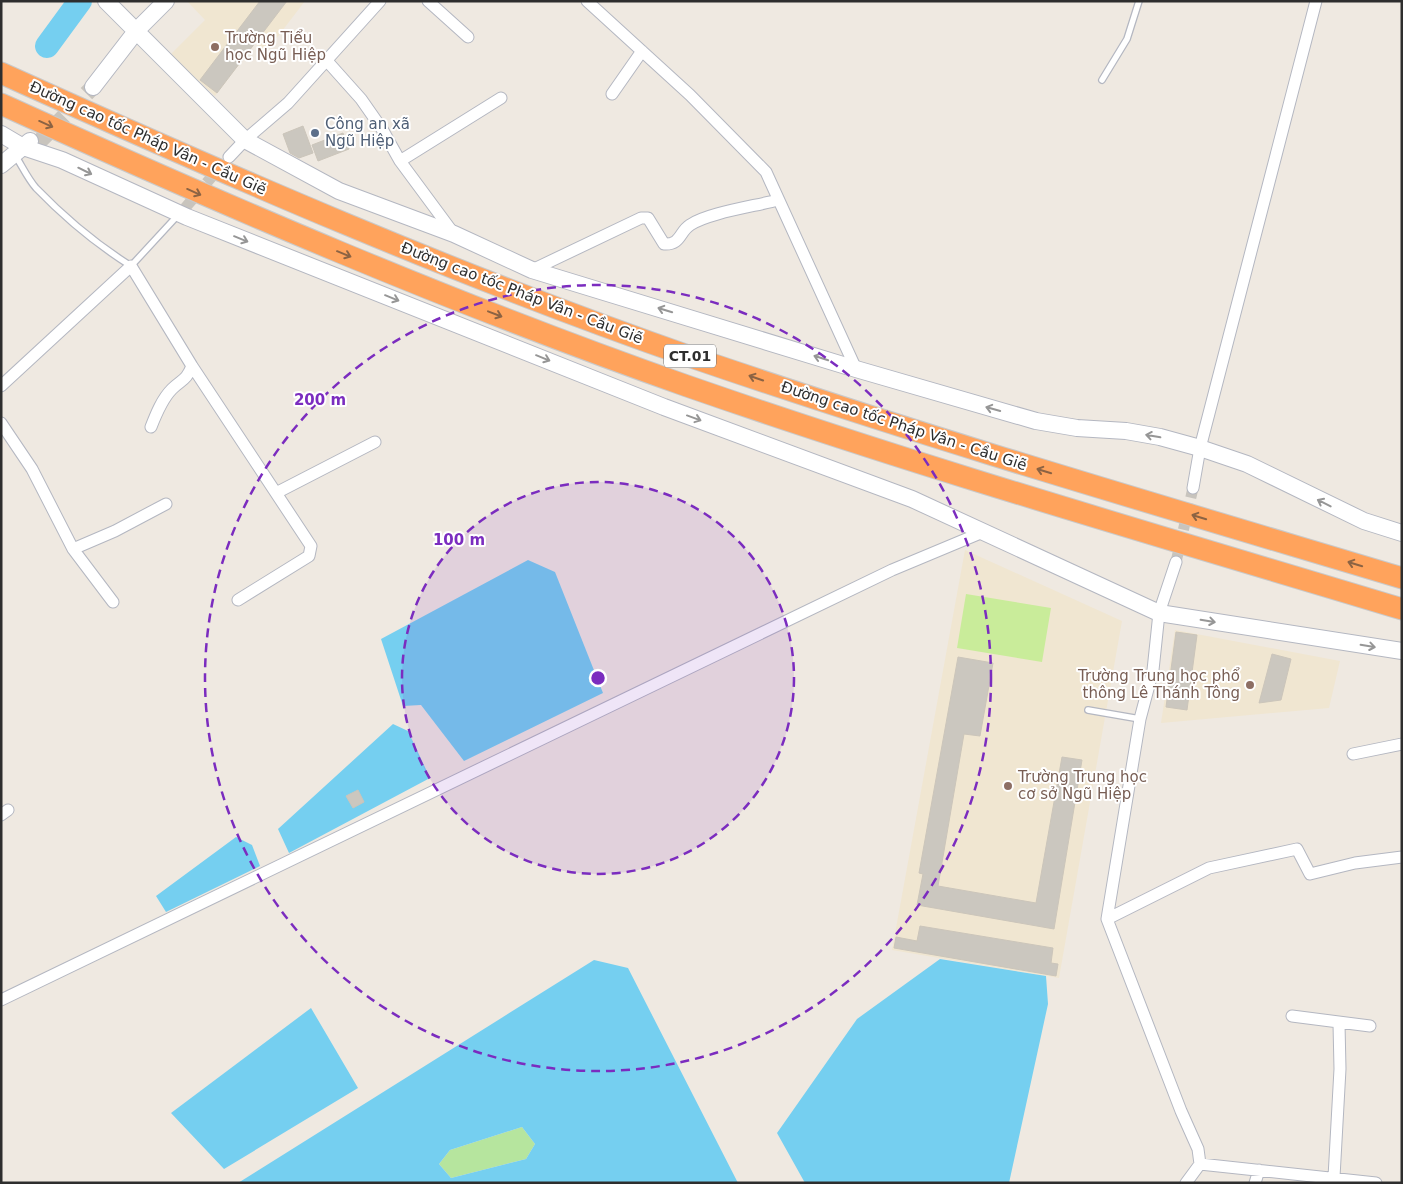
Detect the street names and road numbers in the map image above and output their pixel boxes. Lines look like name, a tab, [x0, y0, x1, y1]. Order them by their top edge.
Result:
street label: Đường cao tốc Pháp Vân - Cầu Giẽ	[27, 77, 269, 199]
street label: Đường cao tốc Pháp Vân - Cầu Giẽ	[399, 238, 645, 348]
road number: CT.01	[664, 344, 716, 368]
street label: Đường cao tốc Pháp Vân - Cầu Giẽ	[779, 378, 1029, 474]

